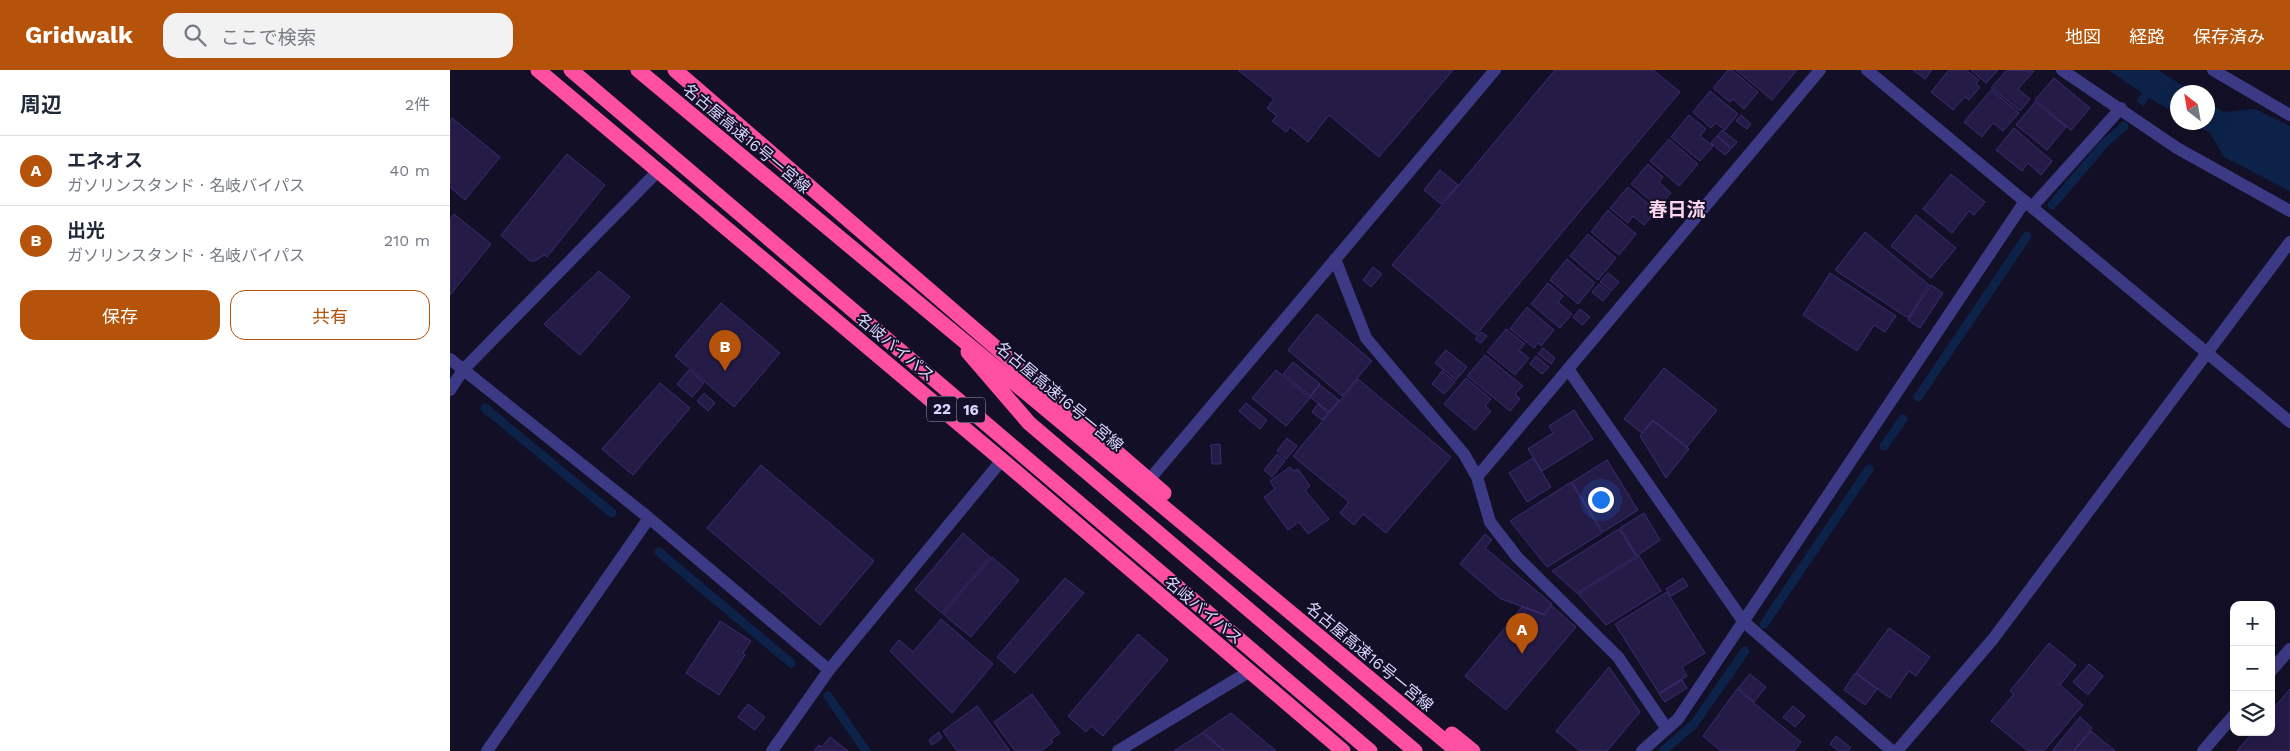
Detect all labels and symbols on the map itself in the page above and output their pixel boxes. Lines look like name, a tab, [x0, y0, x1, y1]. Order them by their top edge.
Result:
street label: 名古屋高速16号一宮線	[679, 80, 814, 197]
north arrow	[2170, 85, 2215, 130]
district label: 春日流	[1648, 198, 1706, 221]
street label: 名岐バイパス	[853, 309, 938, 385]
pin: B	[709, 330, 741, 371]
street label: 名古屋高速16号一宮線	[992, 338, 1127, 455]
road number: 22	[927, 396, 957, 422]
road number: 16	[957, 398, 985, 422]
your location	[1588, 487, 1614, 513]
street label: 名岐バイパス	[1161, 572, 1246, 648]
street label: 名古屋高速16号一宮線	[1302, 598, 1437, 715]
pin: A	[1506, 613, 1538, 654]

